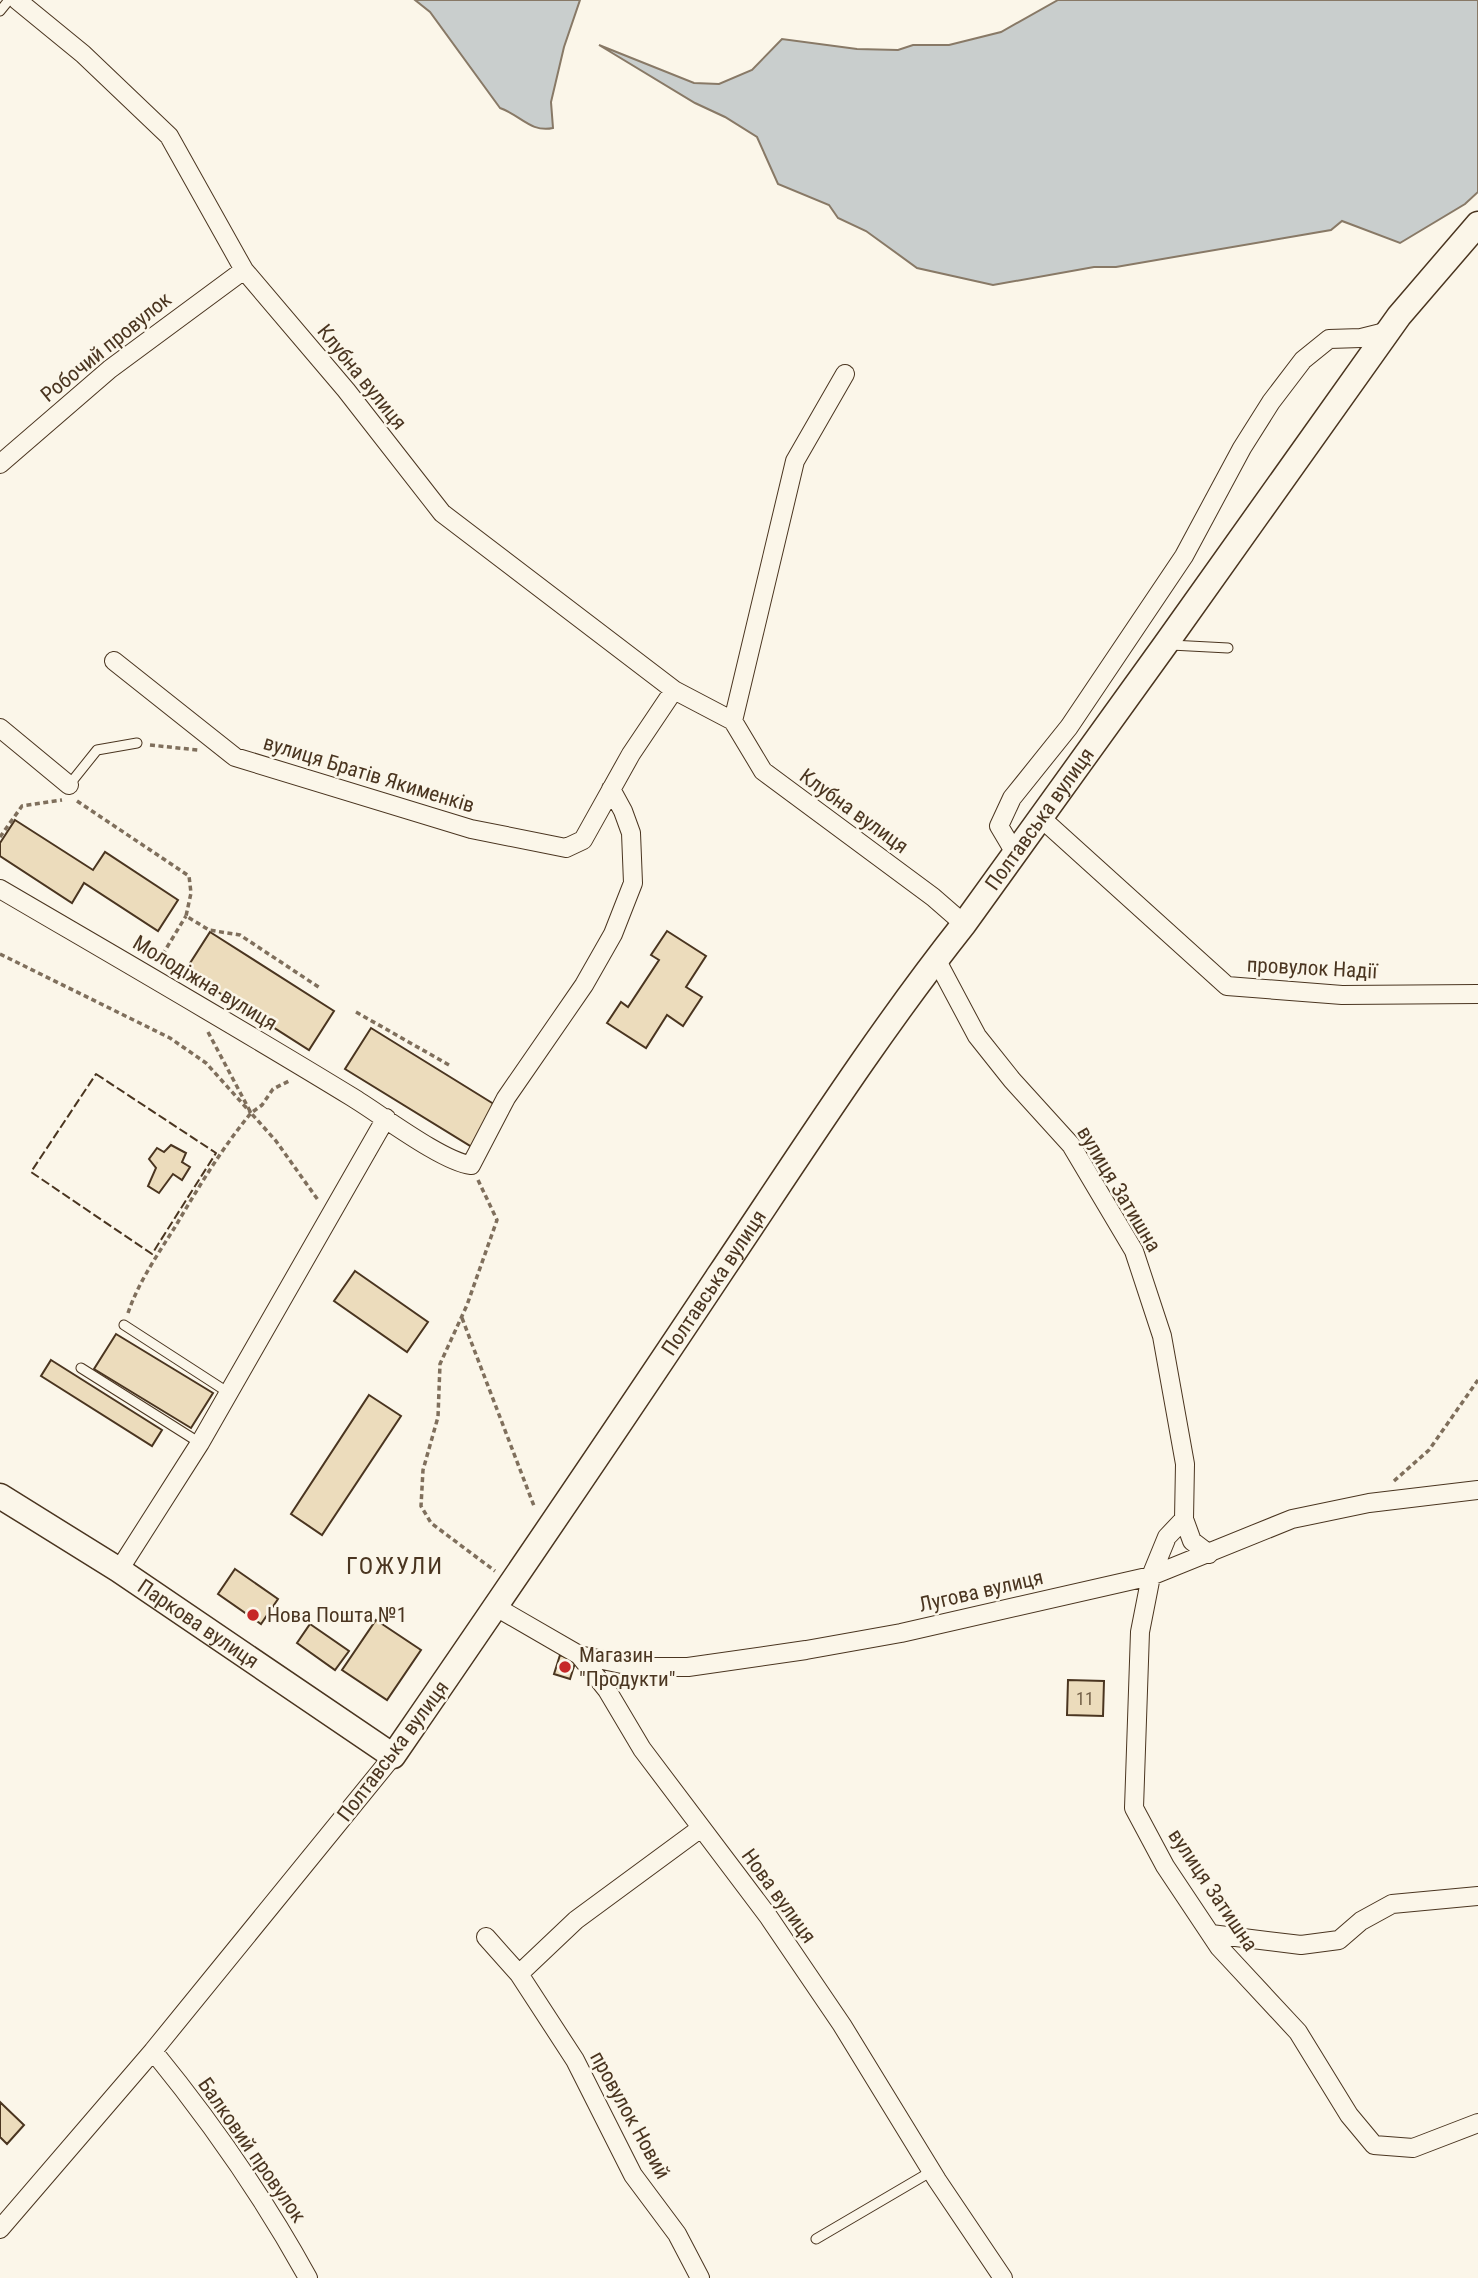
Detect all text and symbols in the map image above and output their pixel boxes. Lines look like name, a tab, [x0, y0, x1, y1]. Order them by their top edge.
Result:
street label: Робочий провулок	[36, 287, 176, 407]
street label: Клубна вулиця	[312, 320, 412, 434]
street label: вулиця Братів Якименків	[261, 730, 477, 818]
street label: Полтавська вулиця	[980, 743, 1099, 895]
street label: Клубна вулиця	[795, 764, 913, 858]
street label: Молодіжна вулиця	[129, 931, 281, 1035]
street label: провулок Надії	[1246, 953, 1379, 983]
street label: вулиця Затишна	[1072, 1122, 1166, 1256]
street label: Полтавська вулиця	[657, 1205, 771, 1360]
district label: ГОЖУЛИ	[346, 1552, 444, 1580]
street label: Лугова вулиця	[917, 1565, 1045, 1617]
street label: Паркова вулиця	[133, 1574, 263, 1673]
place label: Нова Пошта №1	[267, 1603, 407, 1627]
marker: Нова Пошта №1	[245, 1607, 261, 1623]
place label: Магазин "Продукти"	[579, 1643, 675, 1691]
marker: Магазин "Продукти"	[557, 1659, 573, 1675]
street label: Полтавська вулиця	[332, 1676, 454, 1826]
house number: 11	[1076, 1688, 1094, 1709]
street label: вулиця Затишна	[1163, 1824, 1263, 1956]
street label: Нова вулиця	[737, 1844, 821, 1948]
street label: провулок Новий	[585, 2047, 675, 2183]
street label: Балковий провулок	[193, 2073, 311, 2227]

